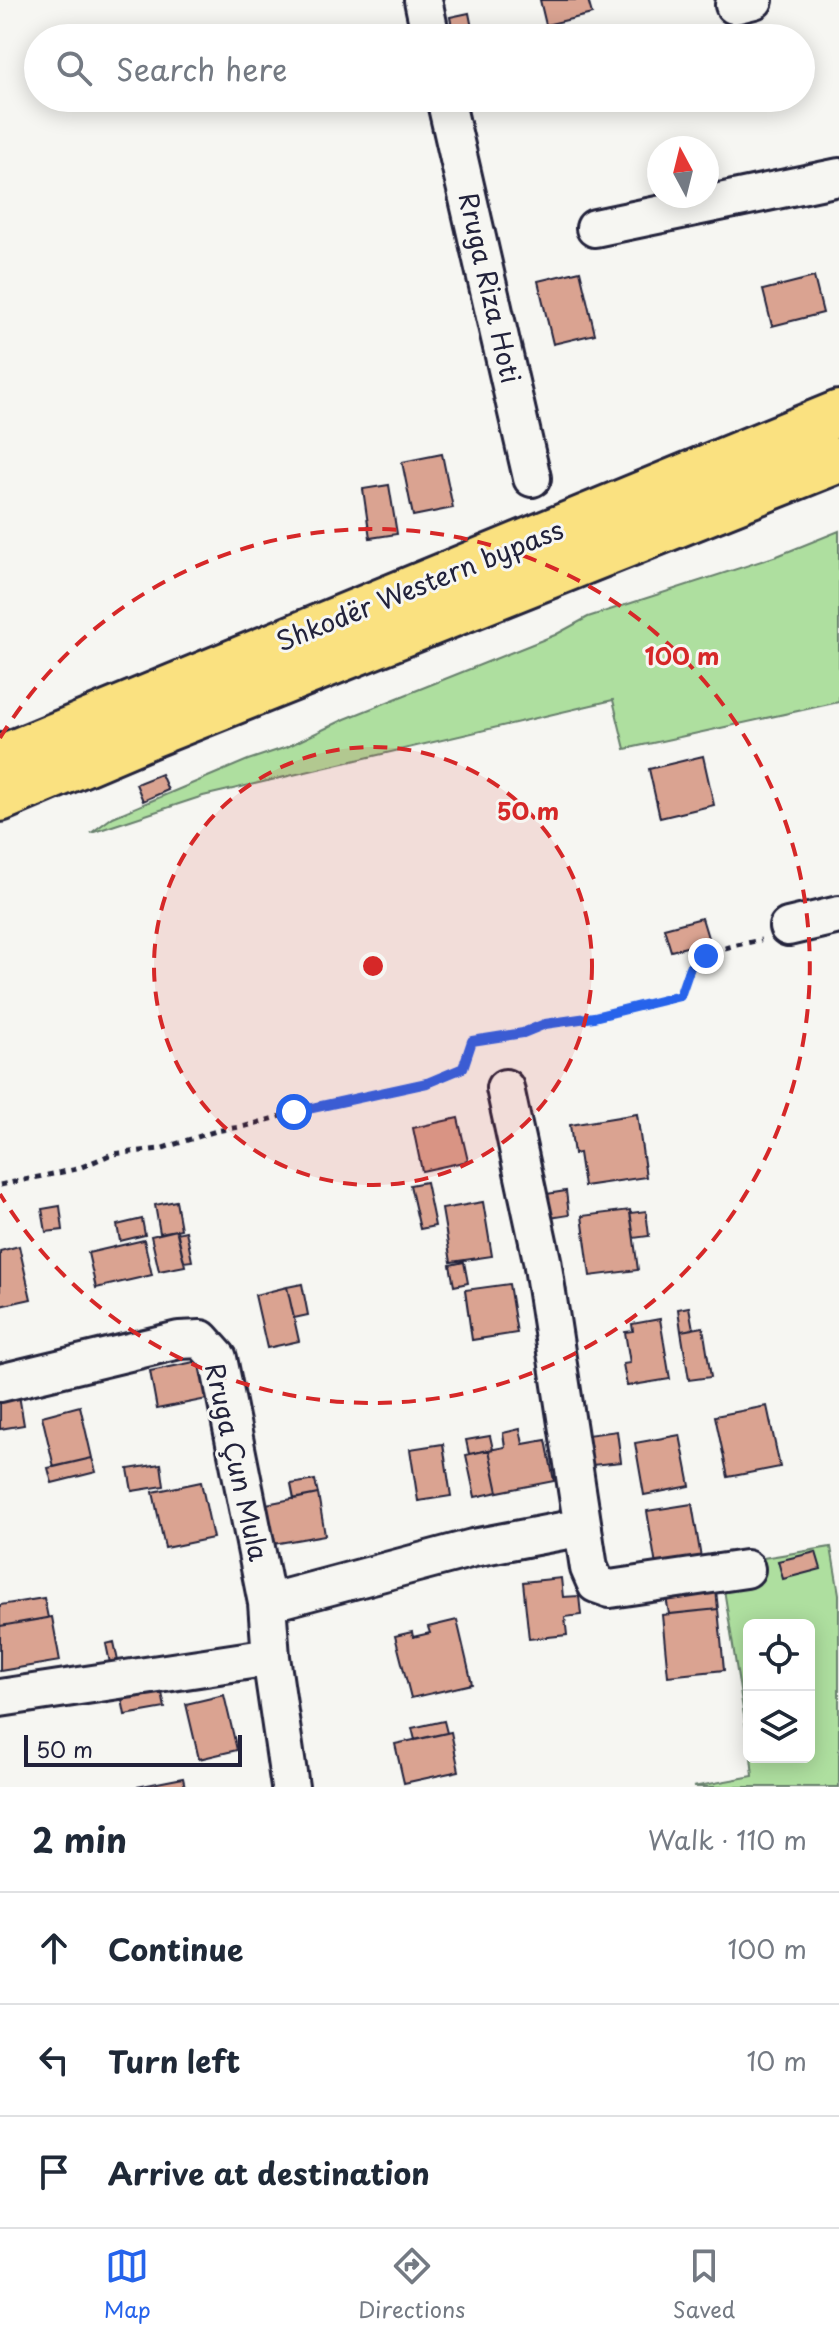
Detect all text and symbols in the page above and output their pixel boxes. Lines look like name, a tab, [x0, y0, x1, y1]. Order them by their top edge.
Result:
search box	[24, 24, 815, 112]
icon: search	[52, 46, 96, 90]
text: Search here	[116, 46, 288, 91]
north arrow	[647, 136, 719, 208]
street label: Rruga Riza Hoti	[450, 188, 531, 387]
street label: Shkodër Western bypass	[270, 509, 569, 660]
text: 100 m	[645, 637, 719, 673]
text: 50 m	[497, 792, 559, 828]
route end	[688, 938, 724, 974]
centre of rings	[359, 952, 387, 980]
route start	[276, 1094, 312, 1130]
street label: Rruga Çun Mula	[196, 1359, 279, 1565]
map controls	[743, 1619, 815, 1763]
button: locate	[743, 1619, 815, 1691]
button: layers	[743, 1691, 815, 1763]
scale bar	[24, 1731, 242, 1767]
text: 50 m	[36, 1732, 93, 1765]
text: 2 min	[32, 1813, 127, 1865]
text: Walk · 110 m	[648, 1820, 807, 1859]
icon: ahead	[32, 1926, 76, 1970]
text: Continue	[108, 1926, 243, 1971]
text: 100 m	[727, 1929, 807, 1968]
icon: left	[32, 2038, 76, 2082]
text: Turn left	[108, 2038, 240, 2083]
text: 10 m	[746, 2041, 807, 2080]
icon: arrive	[32, 2150, 76, 2194]
text: Arrive at destination	[108, 2150, 430, 2195]
tab: Map	[104, 2244, 151, 2325]
tab: Directions	[358, 2244, 465, 2325]
tab: Saved	[673, 2244, 735, 2325]

